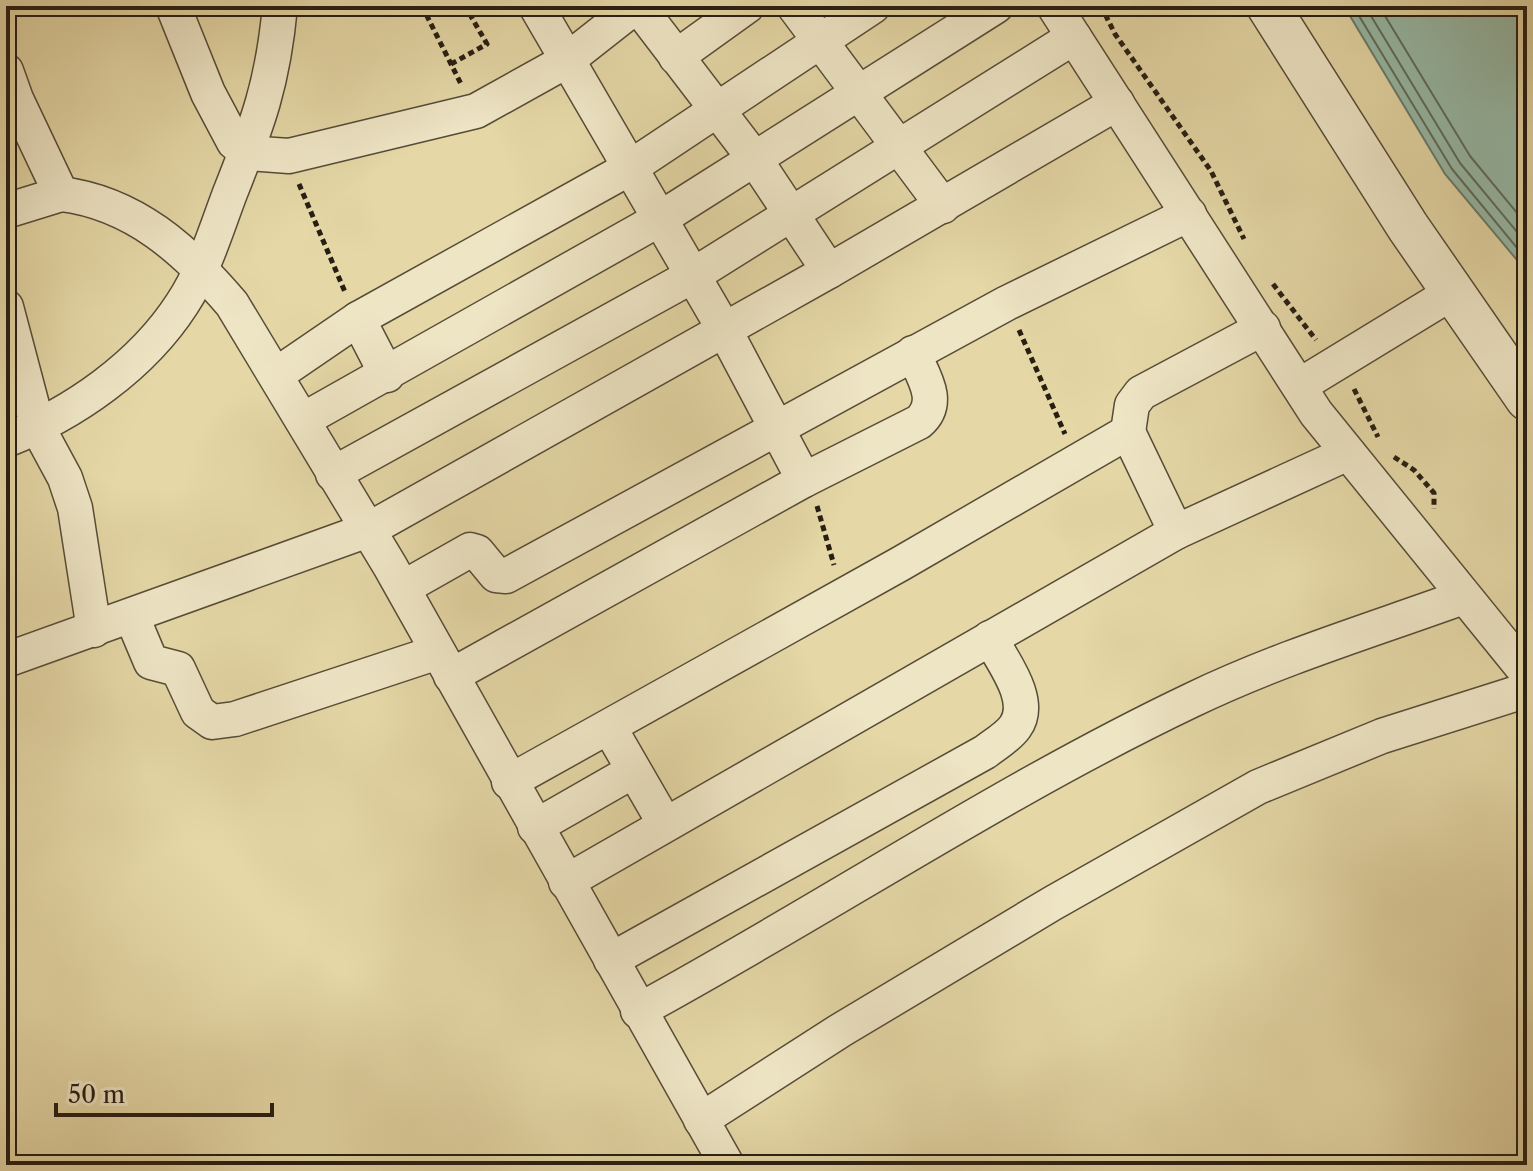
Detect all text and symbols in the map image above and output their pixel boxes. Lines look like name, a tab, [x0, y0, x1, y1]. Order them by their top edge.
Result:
scale bar	[56, 1067, 272, 1117]
text: 50 m	[68, 1080, 125, 1109]

